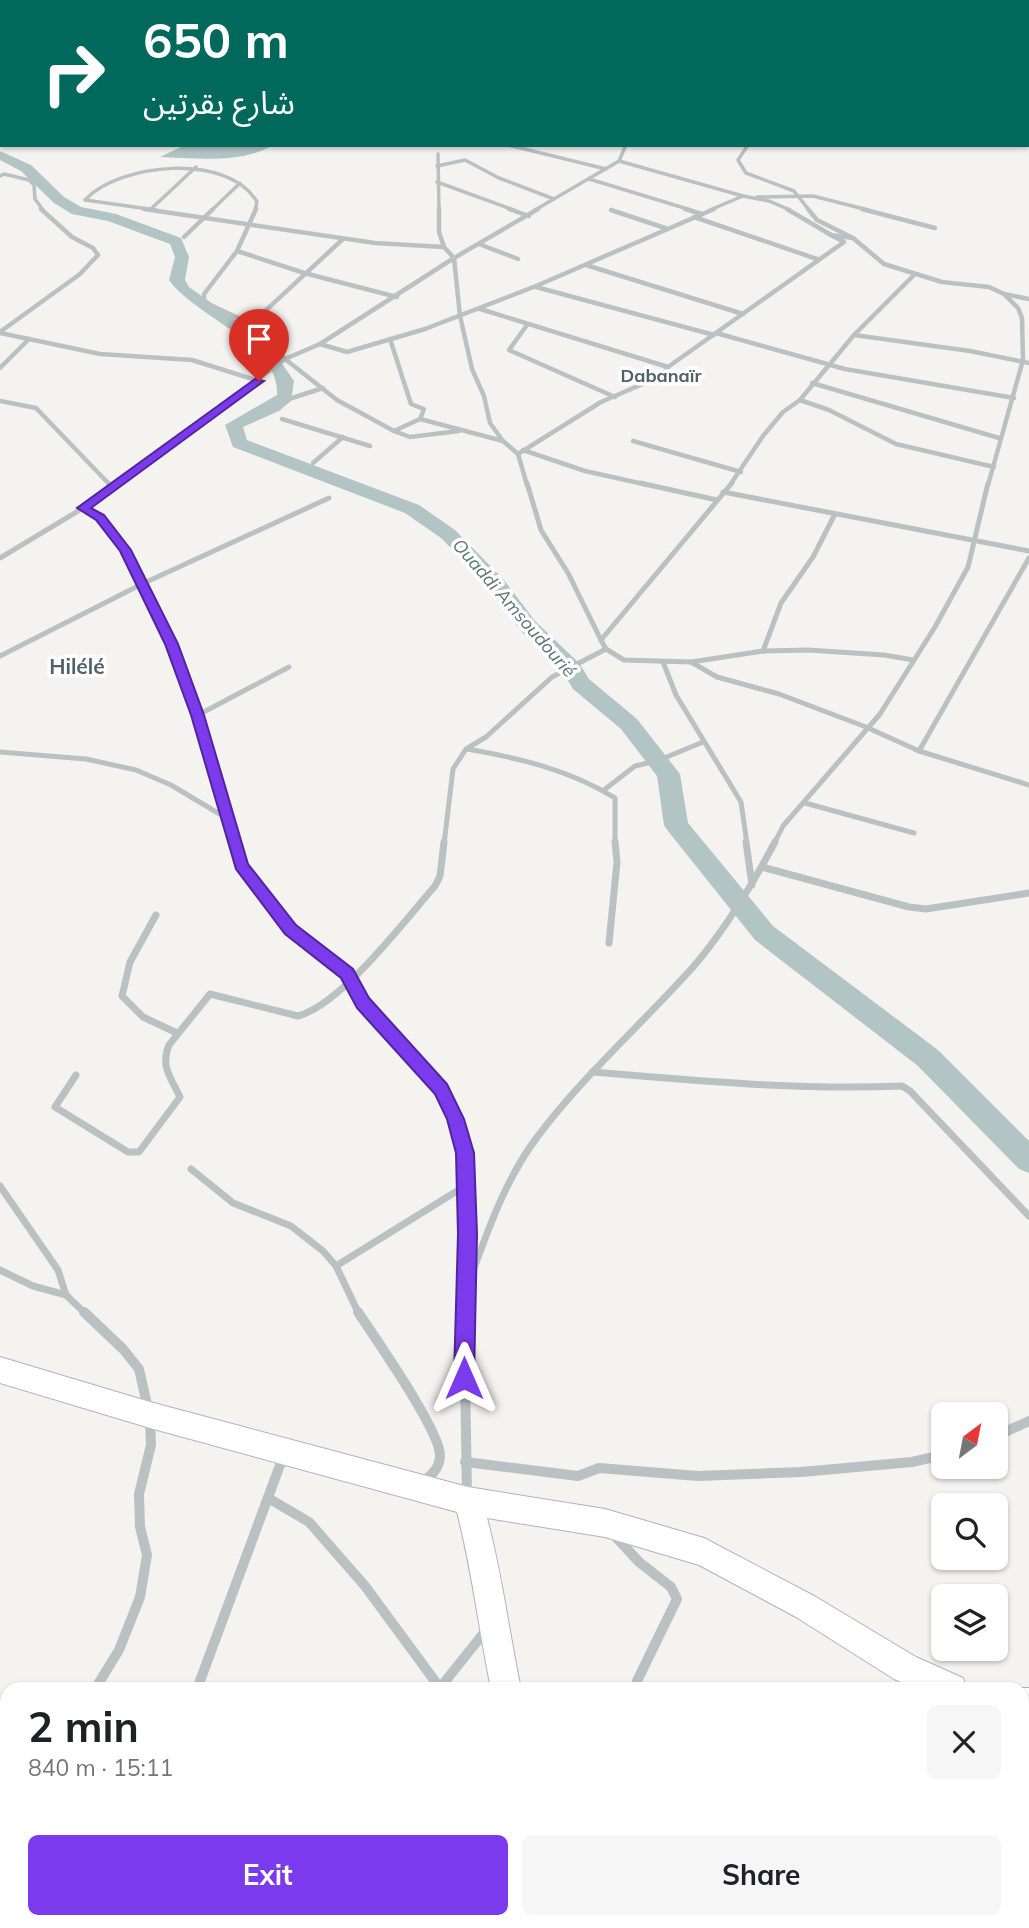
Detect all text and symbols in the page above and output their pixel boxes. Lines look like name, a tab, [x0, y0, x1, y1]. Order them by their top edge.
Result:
text: 650 m	[143, 9, 289, 70]
icon: right	[28, 28, 119, 119]
text: شارع بقرتين	[143, 82, 295, 122]
pin	[229, 309, 289, 381]
icon: arrive	[240, 320, 278, 358]
district label: Dabanaïr	[621, 364, 702, 387]
water label: Ouaddi Amsoudourié	[448, 534, 581, 682]
district label: Hilélé	[49, 653, 105, 679]
position arrow	[427, 1341, 501, 1415]
north arrow	[931, 1402, 1008, 1479]
map controls	[931, 1402, 1008, 1661]
button: search	[931, 1493, 1008, 1570]
button: layers	[931, 1584, 1008, 1661]
text: 2 min	[28, 1700, 139, 1753]
button: close	[927, 1705, 1001, 1779]
text: 840 m · 15:11	[28, 1753, 173, 1782]
button: Exit	[28, 1835, 508, 1915]
button: Share	[522, 1835, 1001, 1915]

